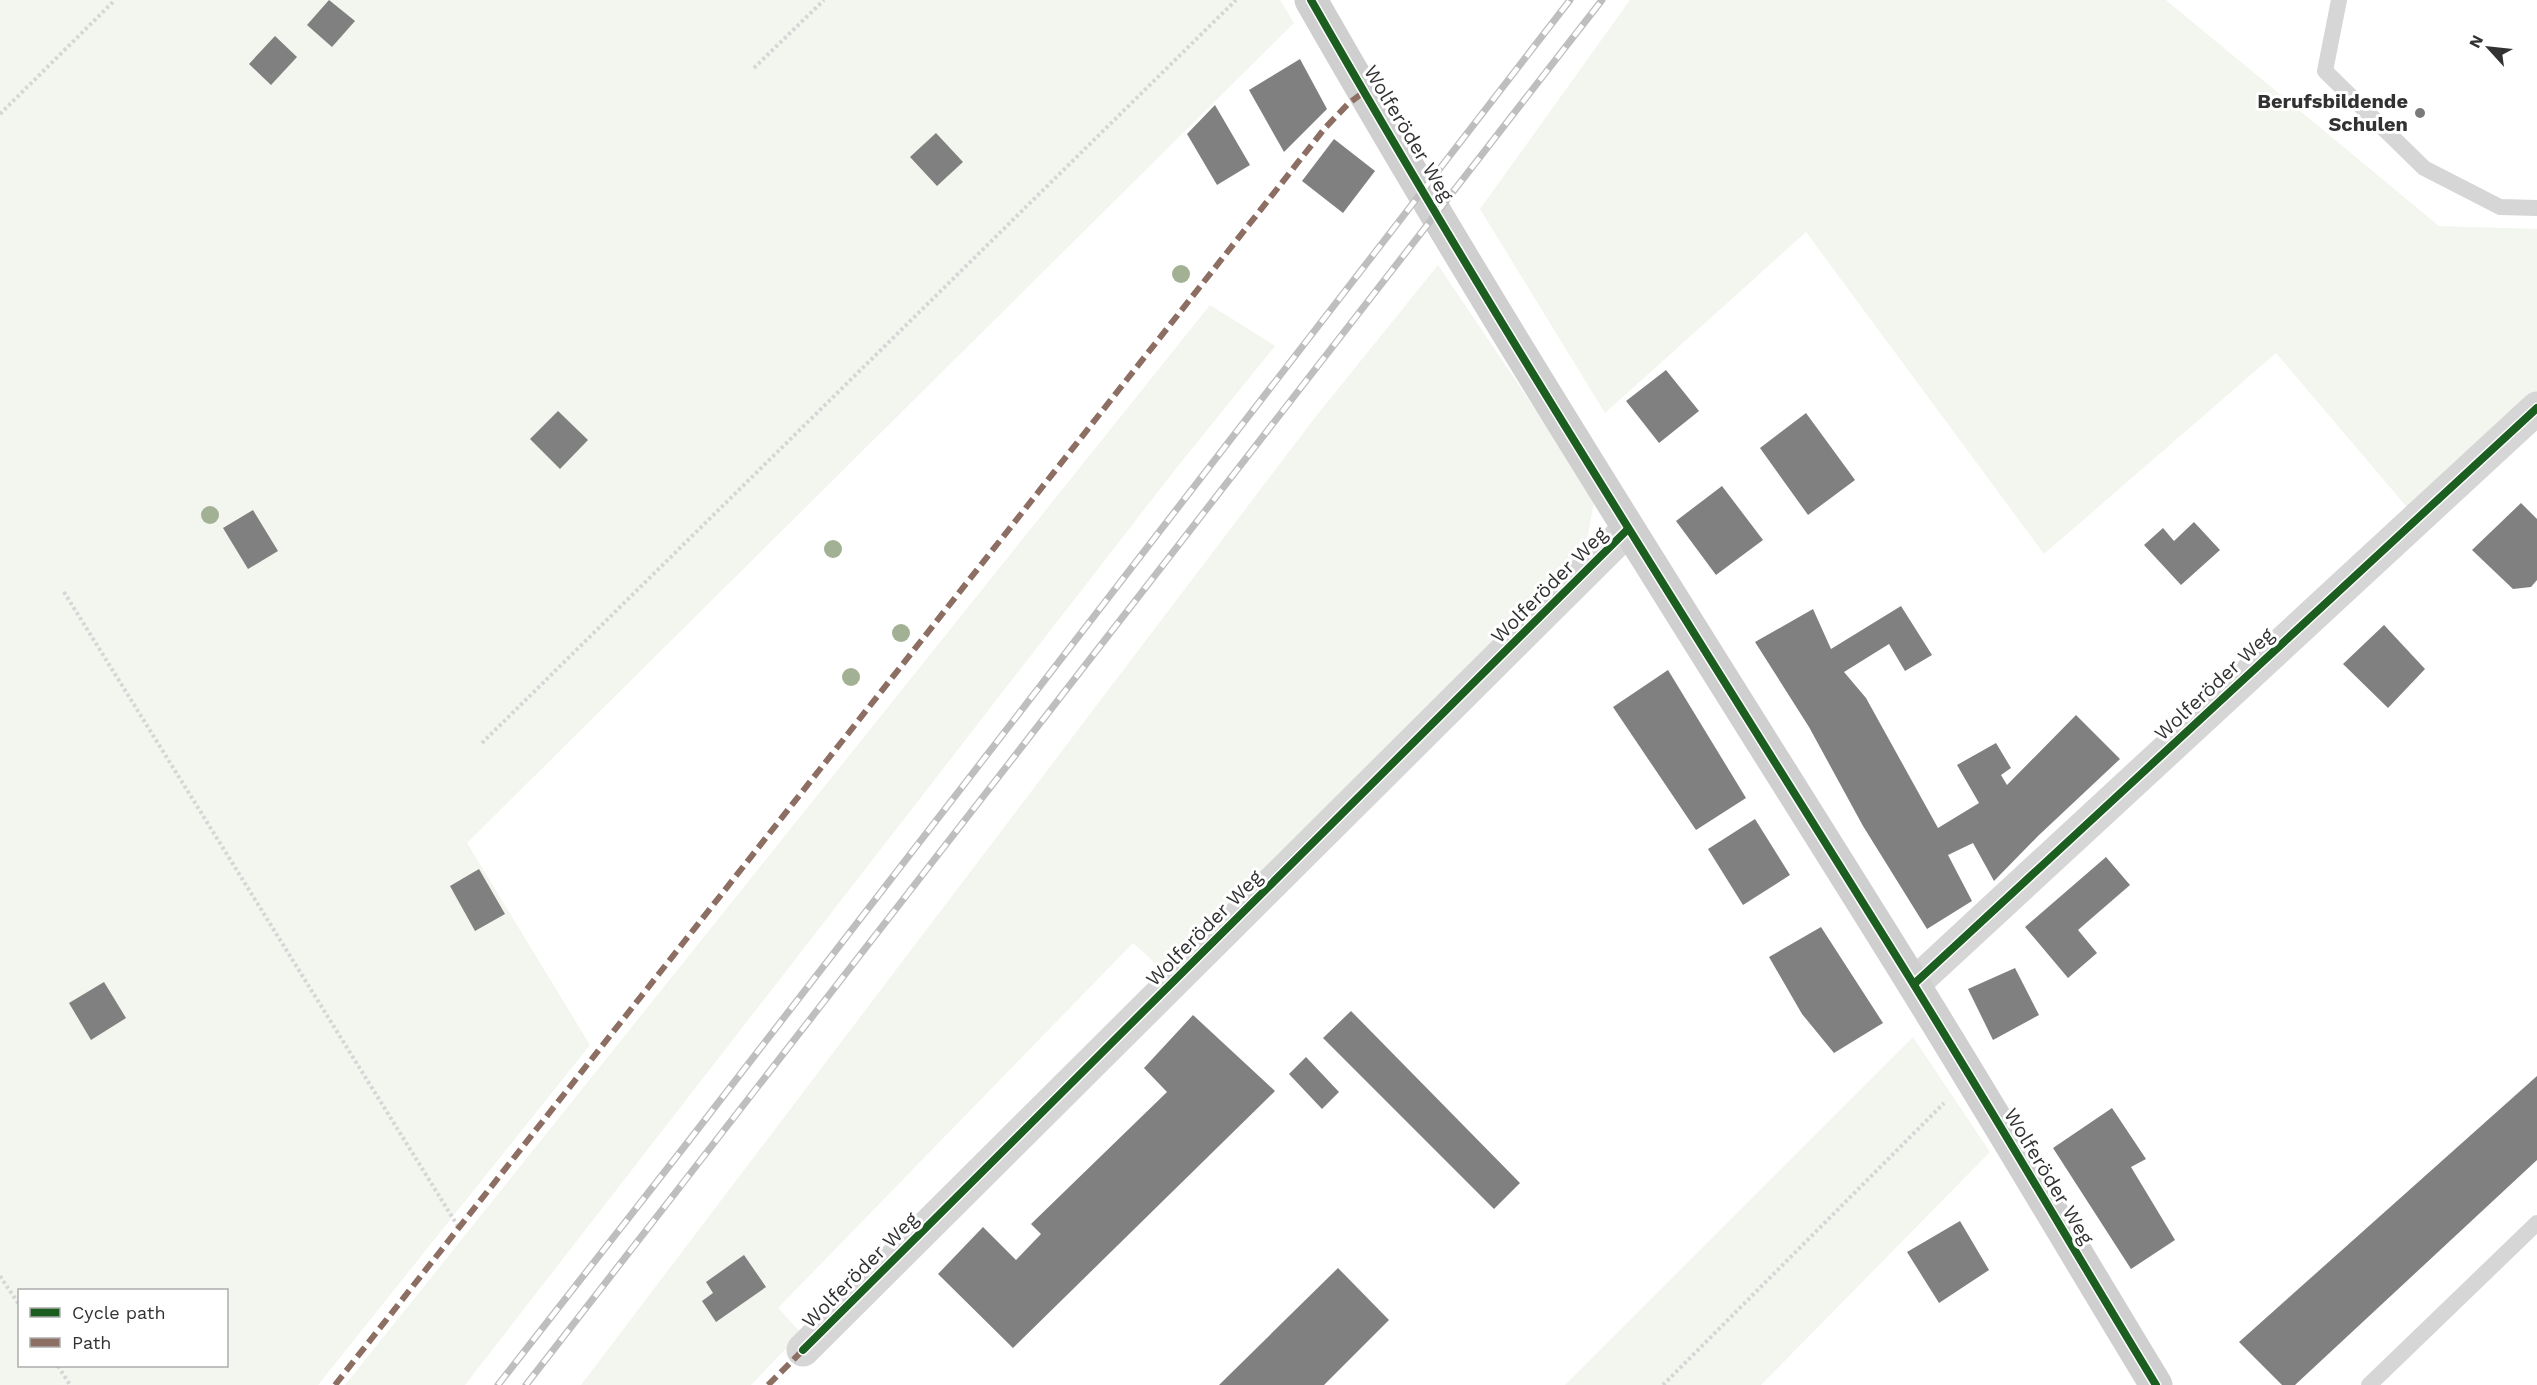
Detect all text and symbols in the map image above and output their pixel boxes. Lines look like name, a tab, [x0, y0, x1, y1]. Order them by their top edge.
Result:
north arrow	[2459, 18, 2519, 78]
text: N	[2465, 32, 2487, 51]
street label: Wolferöder Weg	[1359, 61, 1459, 206]
place label: Berufsbildende Schulen	[2257, 89, 2408, 136]
marker: Berufsbildende Schulen	[2413, 106, 2427, 120]
street label: Wolferöder Weg	[1486, 522, 1612, 648]
street label: Wolferöder Weg	[2149, 622, 2279, 745]
street label: Wolferöder Weg	[1141, 865, 1267, 991]
street label: Wolferöder Weg	[1999, 1104, 2099, 1249]
street label: Wolferöder Weg	[797, 1207, 923, 1333]
legend	[18, 1289, 228, 1367]
text: Cycle path	[72, 1302, 166, 1323]
text: Path	[72, 1332, 112, 1353]

